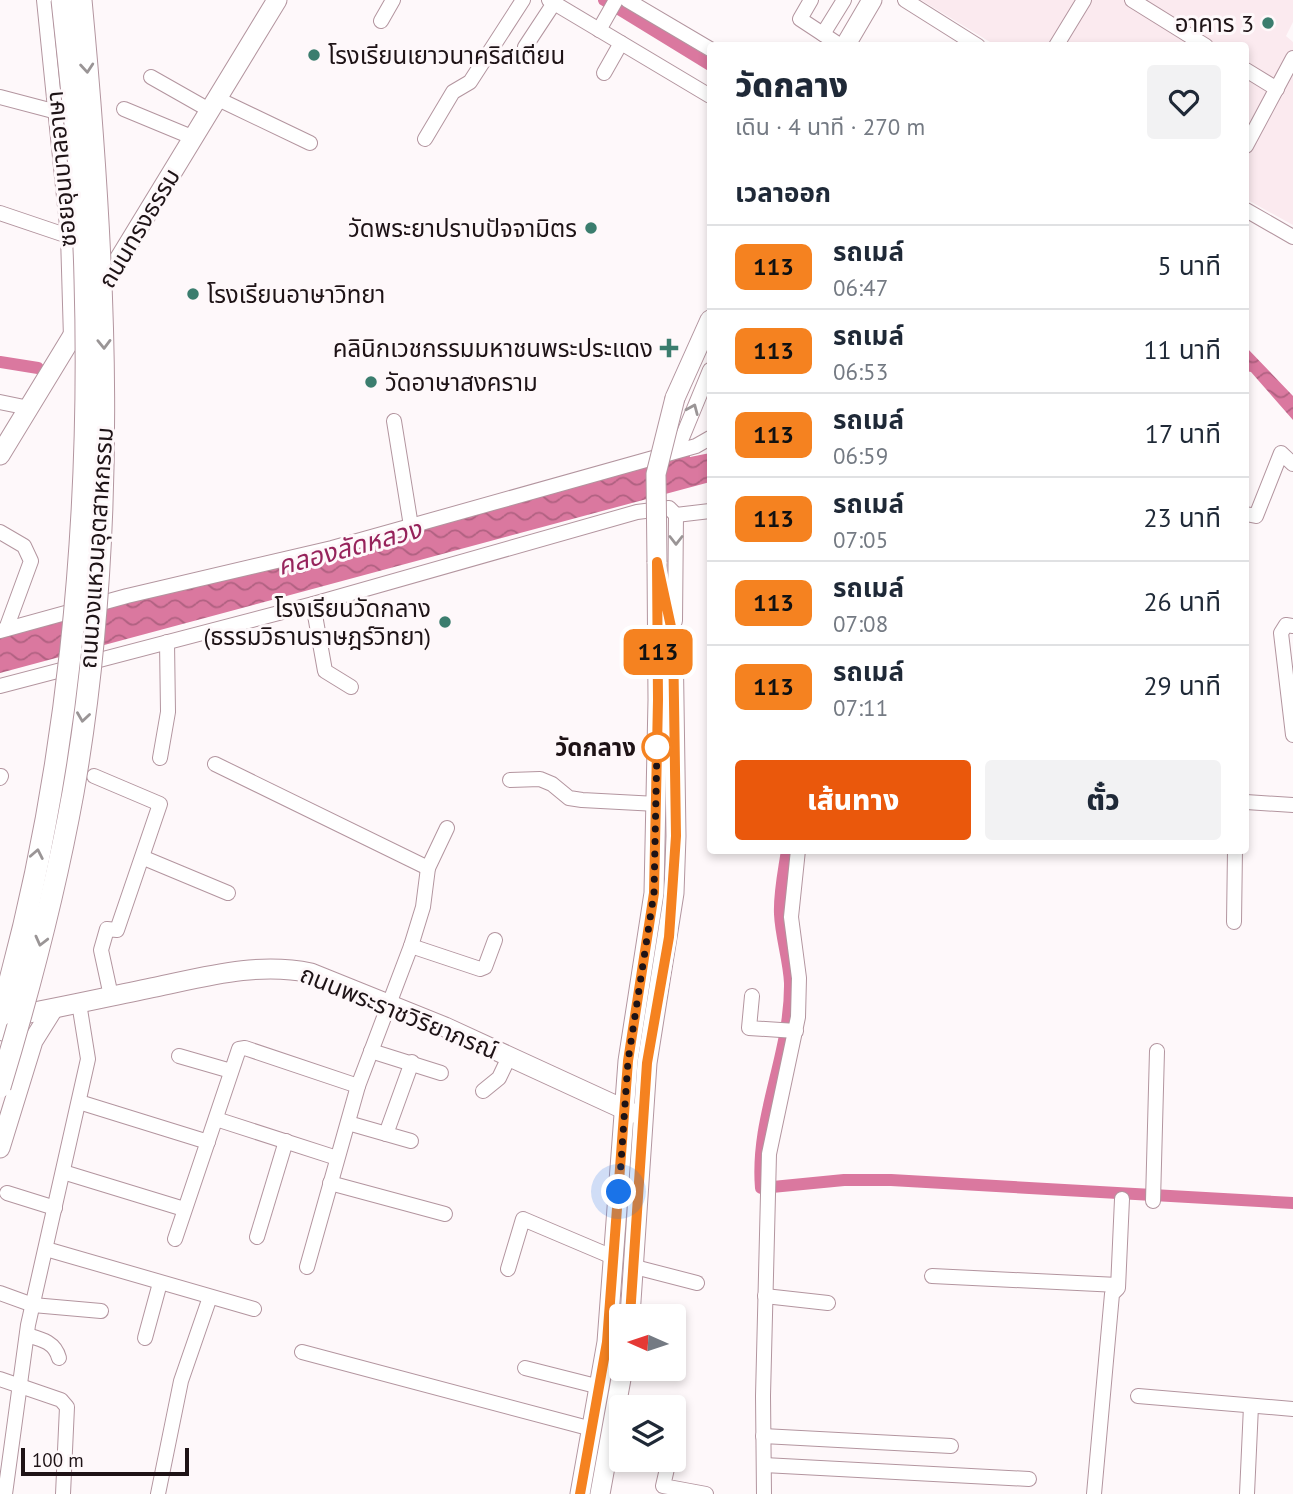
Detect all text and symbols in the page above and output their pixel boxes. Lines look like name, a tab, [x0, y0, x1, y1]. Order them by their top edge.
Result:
place label: อาคาร 3	[1175, 8, 1254, 39]
marker: อาคาร 3	[1260, 15, 1276, 31]
place label: โรงเรียนเยาวนาคริสเตียน	[328, 40, 565, 71]
marker: โรงเรียนเยาวนาคริสเตียน	[306, 47, 322, 63]
one-way arrow	[80, 62, 95, 74]
text: วัดกลาง	[735, 63, 848, 106]
button: heart	[1147, 65, 1221, 139]
street label: ซอยอุนบาลอาษา	[39, 90, 83, 248]
text: เดิน · 4 นาที · 270 m	[735, 112, 925, 141]
street label: ถนนทรงธรรม	[91, 162, 187, 294]
text: เวลาออก	[735, 176, 831, 209]
place label: วัดพระยาปราบปัจจามิตร	[348, 213, 577, 244]
marker: วัดพระยาปราบปัจจามิตร	[583, 220, 599, 236]
text: รถเมล์	[833, 235, 904, 268]
text: 5 นาที	[1158, 249, 1221, 282]
text: 113	[753, 251, 794, 282]
text: 06:47	[833, 273, 888, 302]
place label: โรงเรียนอาษาวิทยา	[207, 279, 385, 310]
marker: โรงเรียนอาษาวิทยา	[185, 286, 201, 302]
text: รถเมล์	[833, 319, 904, 352]
place label: คลินิกเวชกรรมมหาชนพระประแดง	[333, 333, 653, 364]
text: 11 นาที	[1143, 333, 1221, 366]
text: 113	[753, 335, 794, 366]
marker: คลินิกเวชกรรมมหาชนพระประแดง	[659, 338, 679, 358]
one-way arrow	[96, 339, 112, 350]
text: 06:53	[833, 357, 888, 386]
place label: วัดอาษาสงคราม	[385, 367, 538, 398]
marker: วัดอาษาสงคราม	[363, 374, 379, 390]
text: รถเมล์	[833, 403, 904, 436]
one-way arrow	[685, 404, 699, 416]
text: 17 นาที	[1145, 417, 1221, 450]
text: 113	[753, 419, 794, 450]
street label: ถนนวงแหวนอุตสาหกรรม	[72, 426, 120, 670]
text: 06:59	[833, 441, 888, 470]
text: รถเมล์	[833, 487, 904, 520]
text: 23 นาที	[1143, 501, 1221, 534]
text: 113	[753, 503, 794, 534]
water label: คลองลัดหลวง	[274, 512, 425, 582]
text: 07:05	[833, 525, 888, 554]
one-way arrow	[668, 535, 684, 546]
text: รถเมล์	[833, 571, 904, 604]
text: 26 นาที	[1143, 585, 1221, 618]
text: 113	[753, 587, 794, 618]
place label: โรงเรียนวัดกลาง (ธรรมวิธานราษฎร์วิทยา)	[204, 593, 431, 652]
text: 07:08	[833, 609, 888, 638]
marker: โรงเรียนวัดกลาง (ธรรมวิธานราษฎร์วิทยา)	[437, 614, 453, 630]
line badge: 113	[618, 629, 698, 675]
text: 113	[638, 636, 678, 667]
text: รถเมล์	[833, 655, 904, 688]
text: 29 นาที	[1143, 669, 1221, 702]
text: 113	[753, 671, 794, 702]
text: 07:11	[833, 693, 888, 722]
one-way arrow	[76, 712, 91, 723]
place label: วัดกลาง	[555, 732, 636, 763]
marker: วัดกลาง	[642, 732, 672, 762]
button: เส้นทาง	[735, 760, 971, 840]
button: ตั๋ว	[985, 760, 1221, 840]
one-way arrow	[29, 848, 44, 860]
one-way arrow	[35, 935, 49, 947]
street label: ถนนพระราชวิริยาภรณ์	[296, 958, 502, 1066]
your location	[601, 1174, 636, 1209]
north arrow	[609, 1304, 686, 1381]
map controls	[609, 1304, 686, 1472]
button: layers	[609, 1395, 686, 1472]
scale bar	[21, 1445, 189, 1477]
text: 100 m	[32, 1448, 84, 1472]

